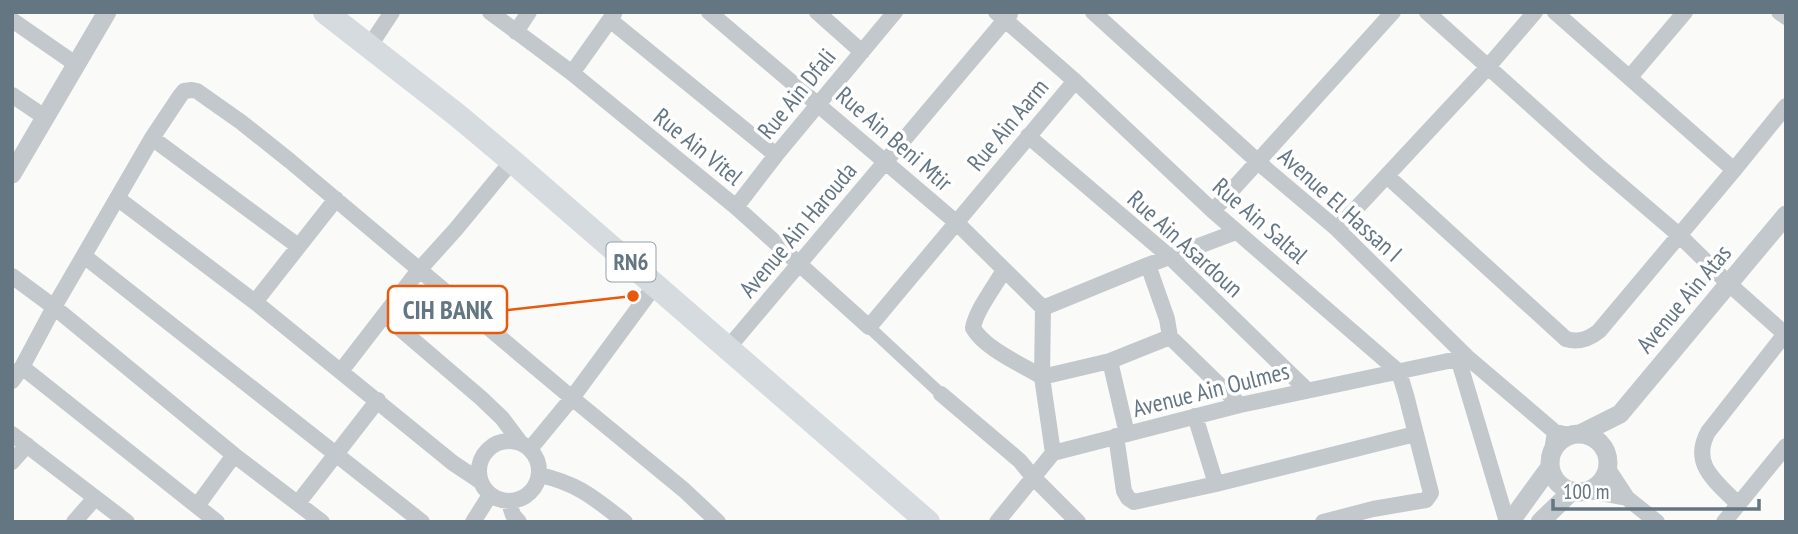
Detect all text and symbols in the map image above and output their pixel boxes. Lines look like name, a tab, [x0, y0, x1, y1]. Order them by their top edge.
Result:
street label: Rue Ain Dfali	[751, 42, 843, 145]
street label: Rue Ain Aarm	[960, 72, 1055, 177]
street label: Rue Ain Beni Mtir	[830, 80, 959, 198]
street label: Rue Ain Vitel	[647, 101, 750, 192]
street label: Avenue El Hassan I	[1272, 141, 1409, 268]
street label: Avenue Ain Harouda	[732, 156, 863, 304]
street label: Rue Ain Saltal	[1206, 171, 1314, 271]
street label: Rue Ain Asardoun	[1121, 184, 1250, 304]
street label: Avenue Ain Atas	[1629, 238, 1738, 359]
road number: RN6	[606, 243, 656, 282]
callout: CIH BANK	[388, 286, 507, 333]
text: CIH BANK	[403, 293, 494, 326]
street label: Avenue Ain Oulmes	[1129, 355, 1292, 424]
scale bar	[1553, 468, 1759, 512]
text: 100 m	[1563, 478, 1609, 505]

